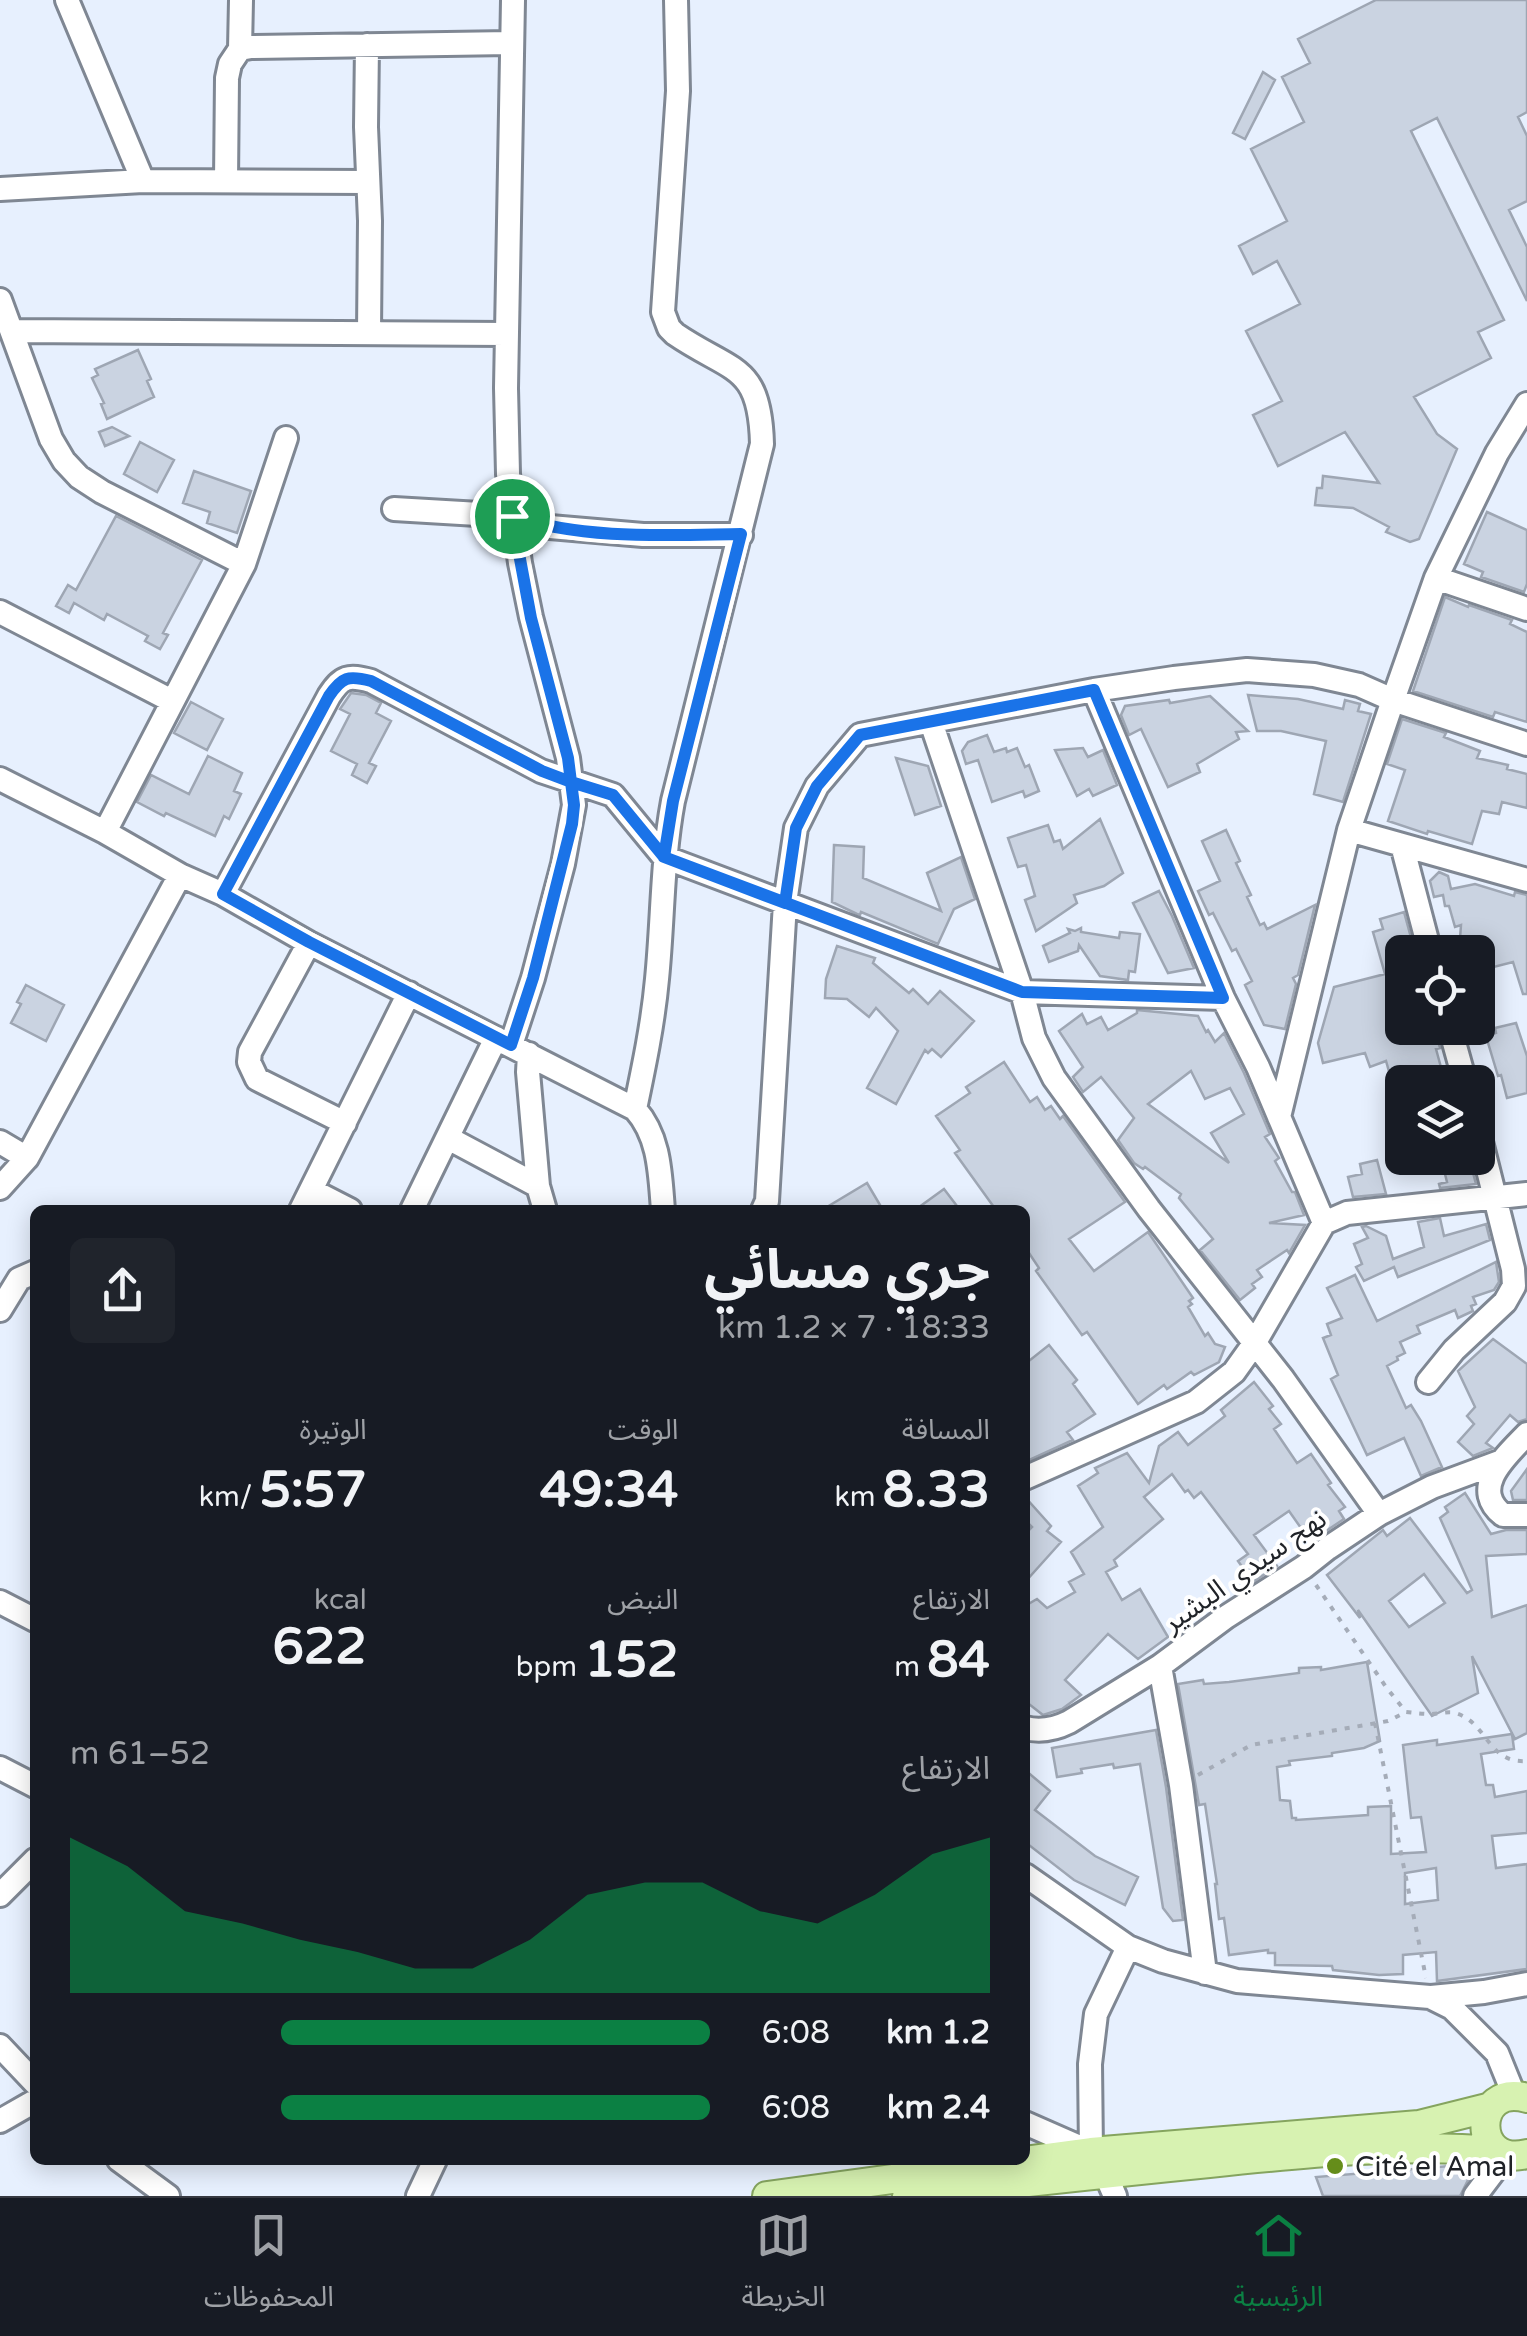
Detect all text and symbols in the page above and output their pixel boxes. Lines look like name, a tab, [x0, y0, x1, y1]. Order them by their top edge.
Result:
pin	[470, 474, 555, 559]
icon: arrive	[485, 489, 540, 544]
map controls	[1385, 935, 1495, 1175]
button: locate	[1385, 935, 1495, 1045]
button: layers	[1385, 1065, 1495, 1175]
button: share	[70, 1238, 175, 1343]
text: جري مسائي	[704, 1238, 990, 1304]
text: 18:33 · 7 × 1.2 km	[718, 1309, 990, 1347]
text: الوتيرة	[299, 1413, 367, 1447]
text: الوقت	[608, 1413, 678, 1447]
text: المسافة	[902, 1413, 990, 1447]
text: 5:57	[259, 1460, 367, 1520]
text: 49:34	[540, 1460, 678, 1520]
text: 8.33	[883, 1460, 990, 1520]
text: /km	[199, 1480, 259, 1514]
text: km	[835, 1480, 883, 1514]
street label: نهج سيدي البشير	[1155, 1502, 1335, 1643]
text: kcal	[314, 1583, 367, 1617]
text: النبض	[607, 1583, 678, 1617]
text: الارتفاع	[913, 1583, 990, 1617]
text: 622	[272, 1617, 367, 1677]
text: 152	[584, 1630, 678, 1690]
text: 84	[927, 1630, 990, 1690]
text: bpm	[516, 1650, 584, 1684]
text: m	[894, 1650, 927, 1684]
text: 52–61 m	[70, 1735, 210, 1773]
text: الارتفاع	[902, 1750, 990, 1788]
text: 6:08	[761, 2014, 830, 2052]
text: 1.2 km	[886, 2014, 990, 2052]
text: 6:08	[761, 2089, 830, 2127]
text: 2.4 km	[887, 2089, 990, 2127]
place label: Cité el Amal	[1355, 2150, 1514, 2184]
marker: Cité el Amal	[1324, 2155, 1346, 2177]
tab: المحفوظات	[204, 2208, 334, 2327]
tab: الخريطة	[742, 2208, 825, 2327]
tab: الرئيسية	[1233, 2208, 1323, 2327]

